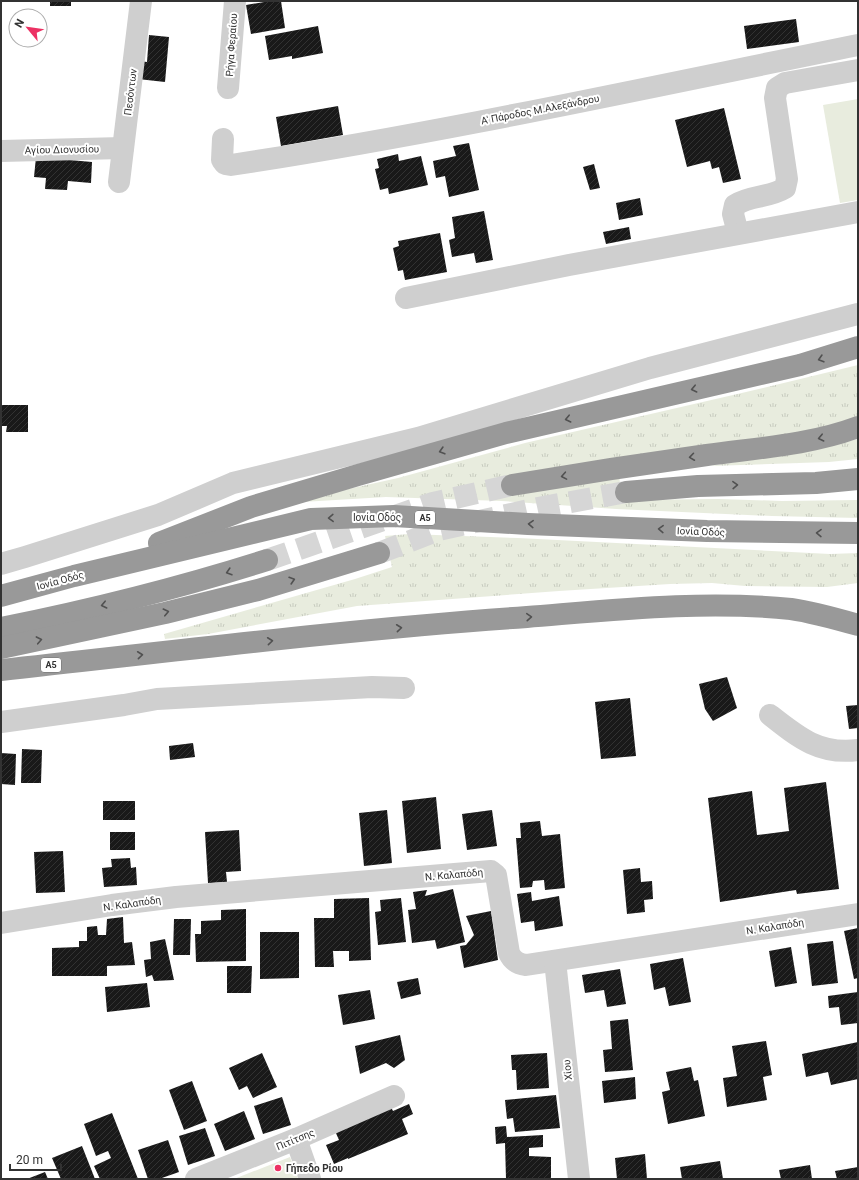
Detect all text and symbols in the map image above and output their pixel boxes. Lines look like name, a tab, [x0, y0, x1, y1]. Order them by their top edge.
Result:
north arrow	[8, 8, 48, 48]
street label: Ρήγα Φεραίου	[224, 13, 239, 77]
text: N	[12, 17, 27, 30]
street label: Πεσόντων	[122, 68, 139, 116]
street label: Α' Πάροδος Μ.Αλεξάνδρου	[480, 93, 600, 127]
street label: Αγίου Διονυσίου	[25, 143, 99, 156]
one-way arrow	[817, 354, 824, 362]
one-way arrow	[691, 385, 698, 393]
one-way arrow	[565, 414, 571, 422]
one-way arrow	[817, 433, 824, 441]
one-way arrow	[439, 446, 446, 455]
one-way arrow	[689, 452, 695, 461]
one-way arrow	[561, 471, 567, 480]
one-way arrow	[732, 480, 738, 489]
road number: Α5	[415, 511, 435, 525]
street label: Ιονία Οδός	[353, 512, 401, 524]
one-way arrow	[328, 514, 334, 522]
one-way arrow	[528, 520, 534, 528]
one-way arrow	[658, 525, 664, 534]
street label: Ιονία Οδός	[677, 525, 725, 539]
one-way arrow	[816, 529, 822, 537]
one-way arrow	[226, 567, 233, 576]
street label: Ιονία Οδός	[35, 569, 85, 593]
one-way arrow	[288, 576, 295, 584]
one-way arrow	[101, 601, 107, 609]
one-way arrow	[163, 609, 169, 617]
one-way arrow	[525, 612, 532, 621]
one-way arrow	[396, 624, 402, 633]
one-way arrow	[36, 636, 42, 645]
one-way arrow	[267, 636, 273, 645]
one-way arrow	[137, 651, 143, 660]
road number: Α5	[41, 658, 61, 672]
street label: Ν. Καλαπόδη	[425, 866, 484, 883]
street label: Ν. Καλαπόδη	[102, 894, 162, 913]
street label: Ν. Καλαπόδη	[745, 916, 805, 936]
street label: Χίου	[561, 1059, 574, 1081]
street label: Πιτίτσης	[274, 1127, 316, 1153]
scale bar	[10, 1146, 61, 1172]
text: 20 m	[16, 1153, 43, 1167]
marker: Γήπεδο Ρίου	[273, 1163, 283, 1173]
place label: Γήπεδο Ρίου	[286, 1163, 344, 1174]

